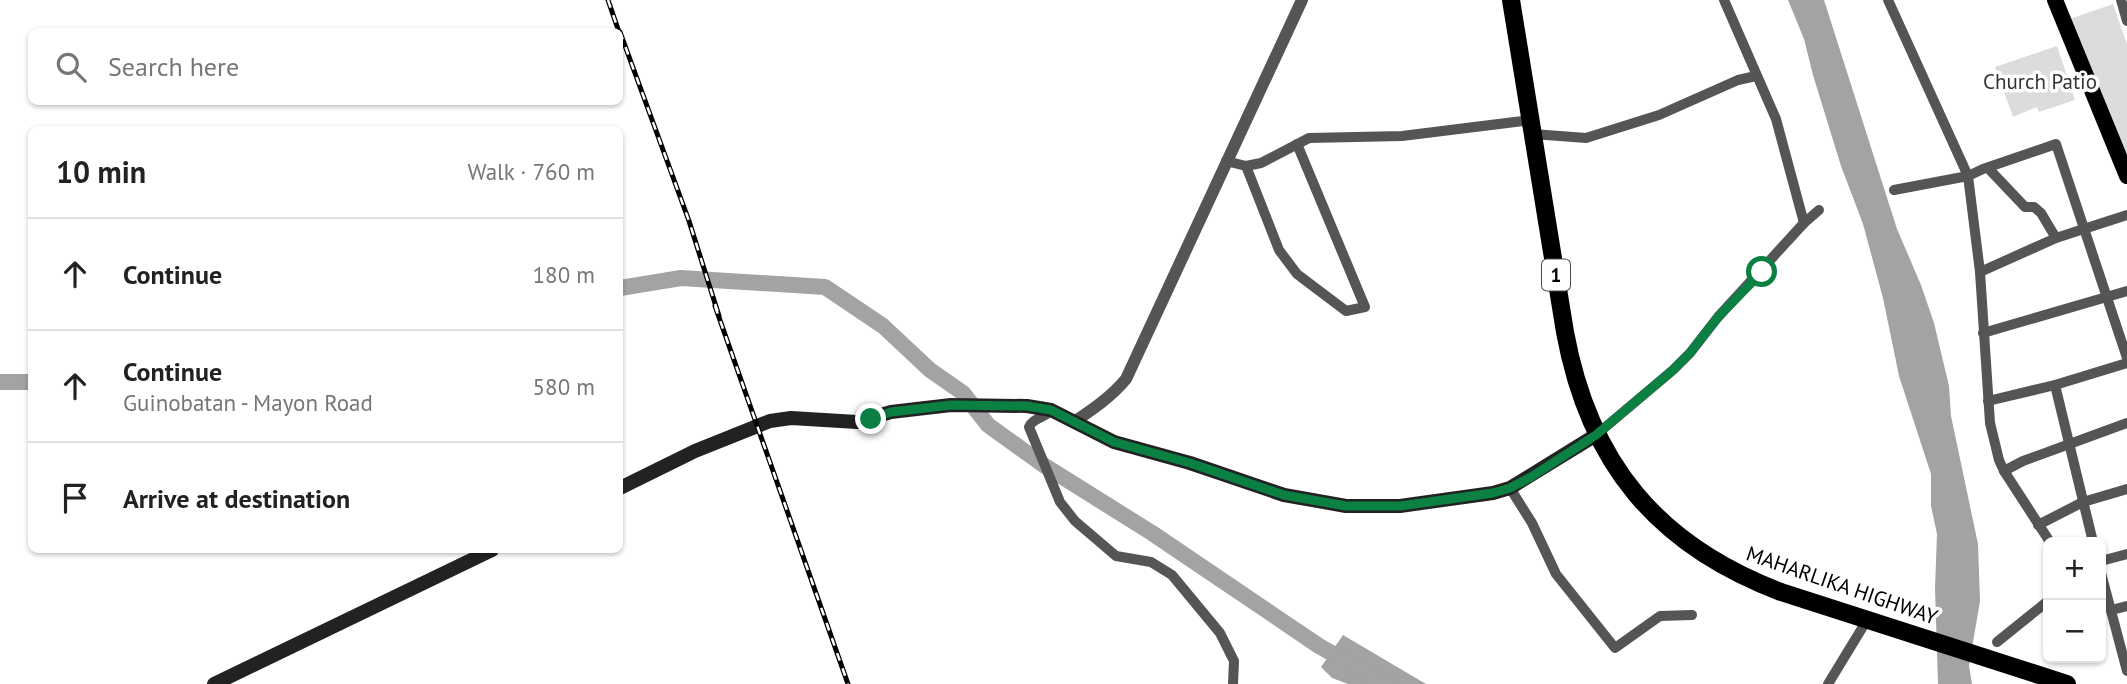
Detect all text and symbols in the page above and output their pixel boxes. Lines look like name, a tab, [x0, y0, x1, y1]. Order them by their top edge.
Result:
search box	[28, 28, 623, 105]
icon: search	[52, 48, 90, 86]
text: Search here	[108, 50, 239, 83]
park label: Church Patio	[1983, 68, 2097, 95]
text: 10 min	[56, 152, 146, 191]
text: Walk · 760 m	[468, 157, 595, 186]
icon: ahead	[56, 255, 94, 293]
route start	[1746, 256, 1777, 287]
text: Continue	[123, 258, 222, 291]
text: 180 m	[533, 260, 595, 289]
road number: 1	[1542, 260, 1570, 290]
text: Continue	[123, 355, 222, 388]
icon: ahead	[56, 367, 94, 405]
text: 580 m	[533, 372, 595, 401]
text: Guinobatan - Mayon Road	[123, 388, 373, 417]
route end	[855, 403, 886, 434]
icon: arrive	[56, 479, 94, 517]
text: Arrive at destination	[123, 482, 350, 515]
map controls	[2043, 537, 2106, 663]
button: +	[2043, 537, 2106, 600]
street label: MAHARLIKA HIGHWAY	[1743, 540, 1941, 630]
button: −	[2043, 600, 2106, 663]

